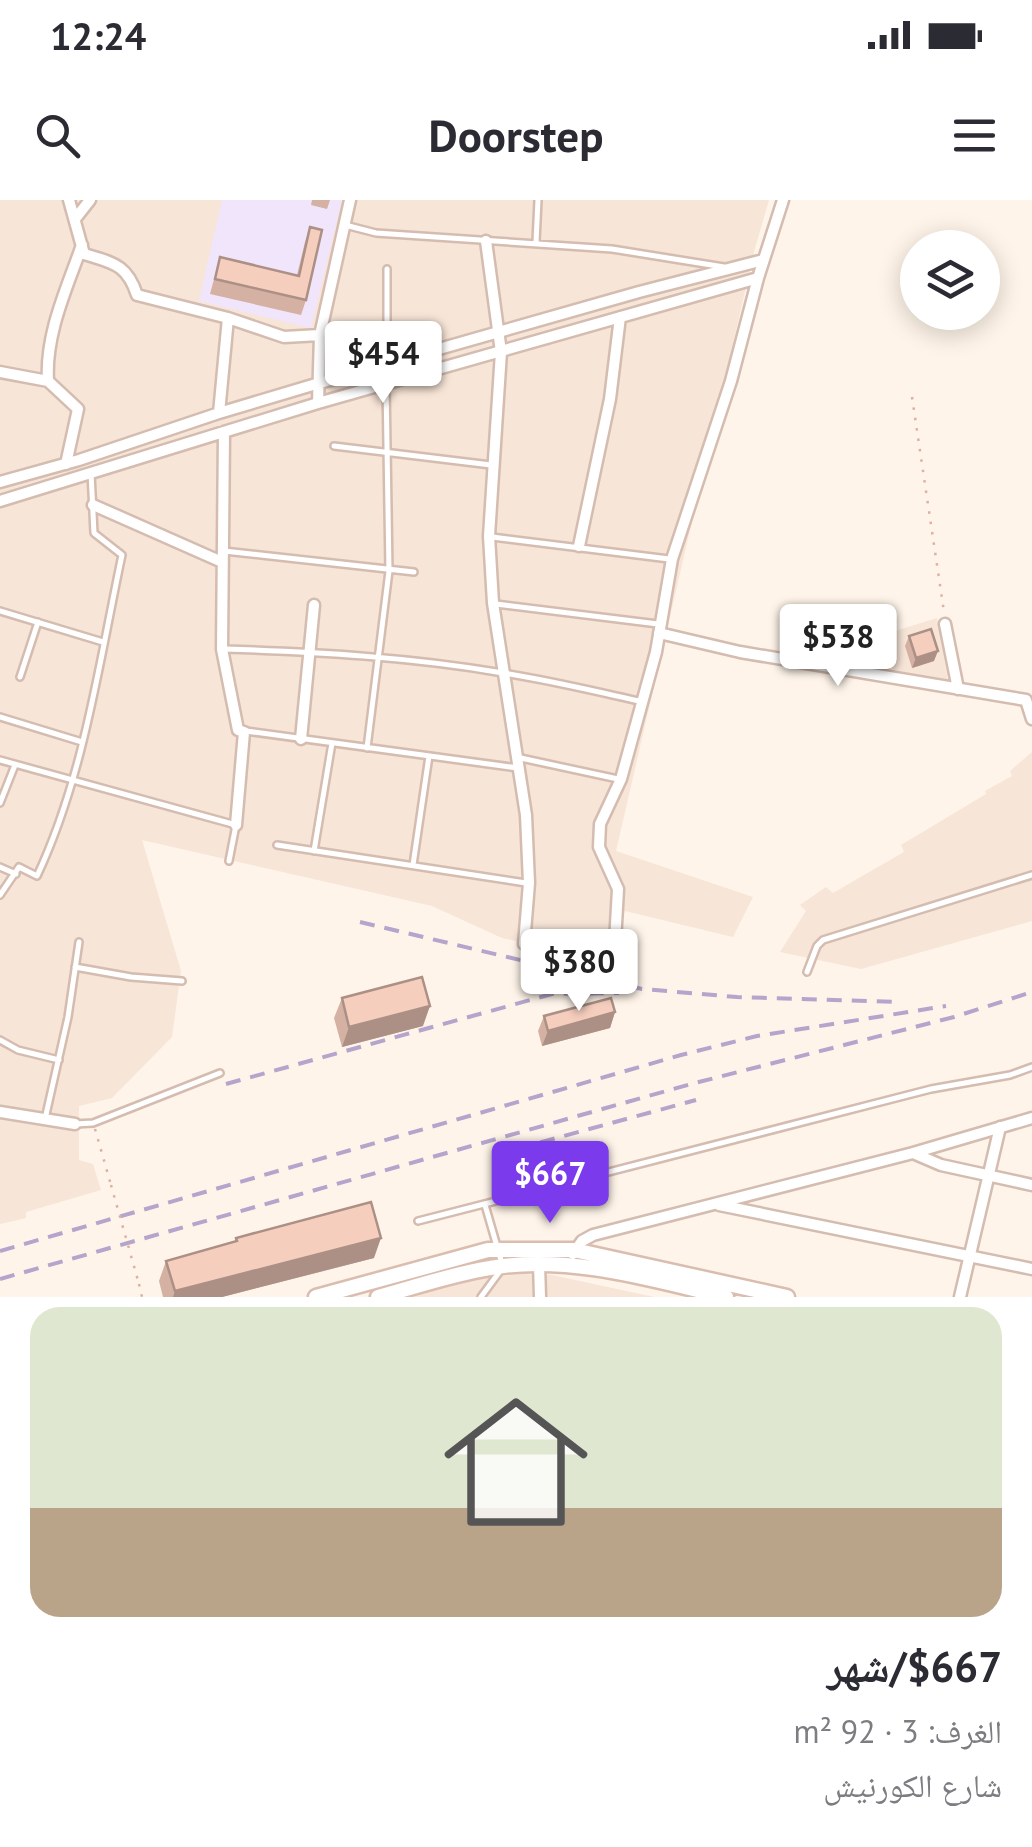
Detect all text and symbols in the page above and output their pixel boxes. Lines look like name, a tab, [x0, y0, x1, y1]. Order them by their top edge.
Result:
text: 12:24	[50, 11, 146, 60]
text: Doorstep	[429, 106, 603, 164]
icon: search	[30, 108, 85, 163]
icon: menu	[947, 108, 1002, 163]
map controls	[900, 230, 1000, 330]
button: layers	[900, 230, 1000, 330]
pin: $454	[324, 321, 442, 406]
text: $454	[347, 332, 419, 374]
pin: $538	[779, 604, 897, 689]
text: $538	[802, 615, 874, 657]
pin: $380	[520, 929, 638, 1014]
text: $380	[543, 940, 615, 982]
pin: $667	[491, 1141, 609, 1226]
text: $667	[514, 1152, 586, 1194]
icon: home	[426, 1372, 606, 1552]
text: $667/شهر	[827, 1639, 1002, 1694]
text: الغرف: 3 · 92 m²	[794, 1710, 1002, 1752]
text: شارع الكورنيش	[823, 1764, 1002, 1806]

